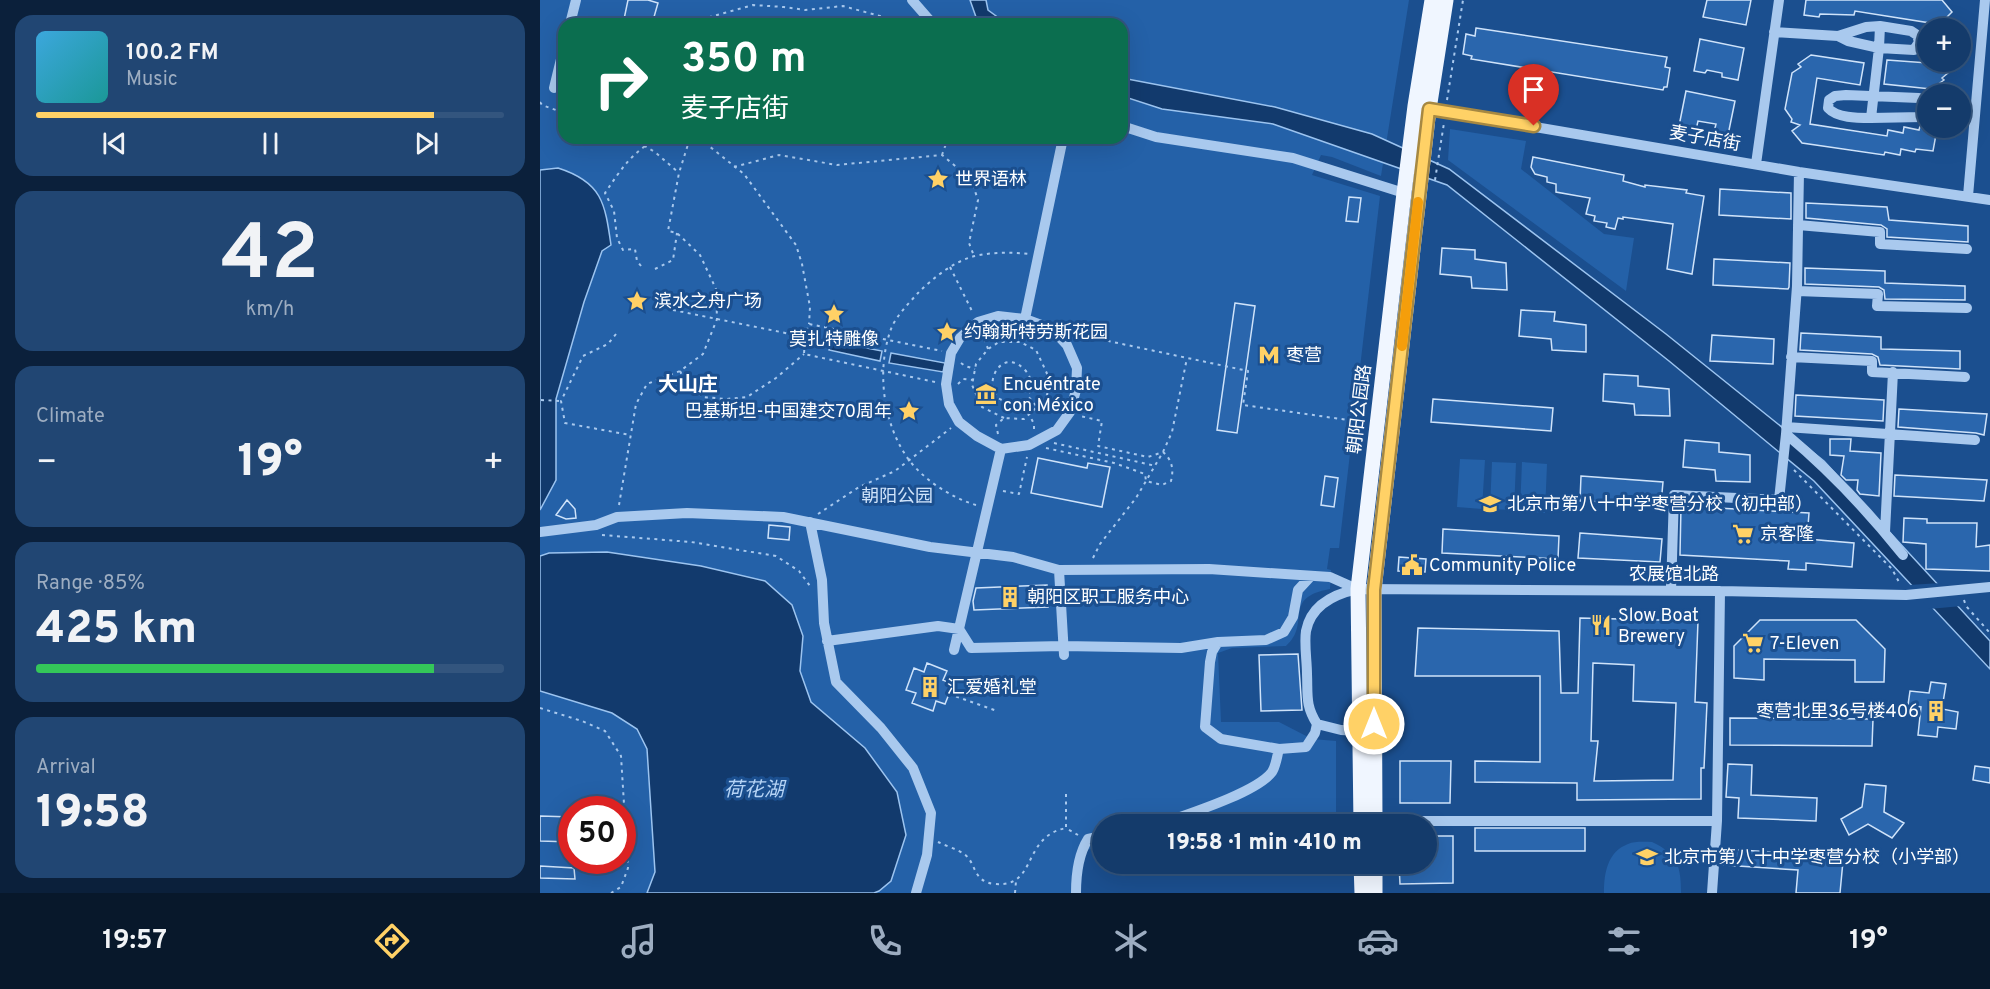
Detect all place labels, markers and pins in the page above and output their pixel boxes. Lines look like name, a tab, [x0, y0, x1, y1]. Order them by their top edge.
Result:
pin	[1508, 64, 1559, 126]
place icon: 世界语林	[926, 167, 950, 191]
place label: 世界语林	[955, 169, 1027, 192]
place icon: 滨水之舟广场	[625, 289, 649, 313]
place label: 滨水之舟广场	[654, 291, 762, 314]
place icon: 莫扎特雕像	[822, 302, 846, 326]
place icon: 约翰斯特劳斯花园	[935, 320, 959, 344]
place label: 约翰斯特劳斯花园	[964, 322, 1108, 345]
place label: 莫扎特雕像	[789, 329, 879, 352]
metro station icon: 枣营	[1257, 343, 1281, 367]
place label: 枣营	[1286, 345, 1322, 368]
place label: Encuéntrate con México	[1003, 374, 1101, 418]
museum icon: Encuéntrate con México	[974, 382, 998, 406]
place icon: 巴基斯坦-中国建交70周年	[897, 399, 921, 423]
place label: 巴基斯坦-中国建交70周年	[684, 401, 892, 424]
school or university icon: 北京市第八十中学枣营分校（初中部）	[1478, 492, 1502, 516]
place label: 北京市第八十中学枣营分校（初中部）	[1507, 494, 1813, 517]
supermarket icon: 京客隆	[1731, 522, 1755, 546]
place label: 京客隆	[1760, 524, 1814, 547]
public building icon: Community Police	[1400, 553, 1424, 577]
place label: Community Police	[1429, 555, 1576, 578]
building icon: 朝阳区职工服务中心	[998, 585, 1022, 609]
place label: 朝阳区职工服务中心	[1027, 587, 1189, 610]
place label: Slow Boat Brewery	[1618, 605, 1699, 649]
restaurant icon: Slow Boat Brewery	[1589, 613, 1613, 637]
supermarket icon: 7-Eleven	[1741, 631, 1765, 655]
place label: 7-Eleven	[1770, 633, 1839, 656]
building icon: 汇爱婚礼堂	[918, 675, 942, 699]
place label: 汇爱婚礼堂	[947, 677, 1037, 700]
building icon: 枣营北里36号楼406	[1924, 699, 1948, 723]
place label: 枣营北里36号楼406	[1756, 701, 1919, 724]
school or university icon: 北京市第八十中学枣营分校（小学部）	[1635, 845, 1659, 869]
place label: 北京市第八十中学枣营分校（小学部）	[1664, 847, 1970, 870]

